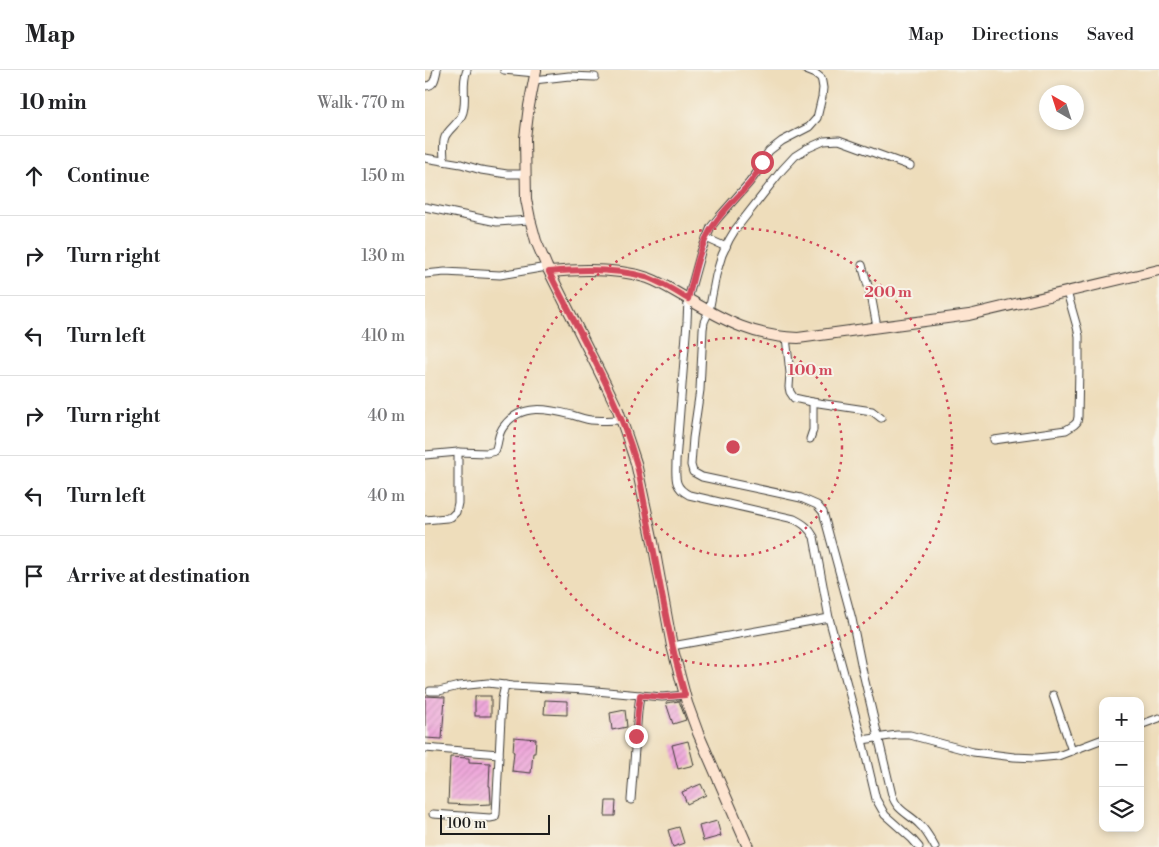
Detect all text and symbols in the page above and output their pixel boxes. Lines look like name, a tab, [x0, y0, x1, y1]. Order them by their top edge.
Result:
text: Map	[25, 20, 75, 50]
text: Map	[908, 23, 944, 46]
text: Directions	[972, 23, 1059, 46]
text: Saved	[1087, 23, 1134, 46]
north arrow	[1039, 85, 1084, 130]
text: 10 min	[20, 90, 87, 116]
text: Walk · 770 m	[317, 93, 405, 113]
route start	[751, 151, 774, 174]
icon: ahead	[20, 162, 48, 190]
text: Continue	[67, 164, 150, 188]
text: 150 m	[361, 166, 405, 186]
icon: right	[20, 242, 48, 270]
text: Turn right	[67, 244, 160, 268]
text: 130 m	[361, 246, 405, 266]
text: 200 m	[864, 283, 912, 302]
icon: left	[20, 322, 48, 350]
text: Turn left	[67, 324, 146, 348]
text: 410 m	[361, 326, 405, 346]
text: 100 m	[788, 361, 833, 380]
icon: right	[20, 402, 48, 430]
text: Turn right	[67, 404, 160, 428]
text: 40 m	[368, 406, 405, 426]
centre of rings	[724, 438, 742, 456]
icon: left	[20, 482, 48, 510]
text: Turn left	[67, 484, 146, 508]
text: 40 m	[368, 486, 405, 506]
icon: arrive	[20, 562, 48, 590]
text: Arrive at destination	[67, 564, 250, 588]
map controls	[1099, 697, 1144, 832]
button: +	[1099, 697, 1144, 742]
route end	[625, 725, 648, 748]
button: −	[1099, 742, 1144, 787]
button: layers	[1099, 787, 1144, 832]
scale bar	[440, 812, 550, 835]
text: 100 m	[447, 815, 486, 833]

